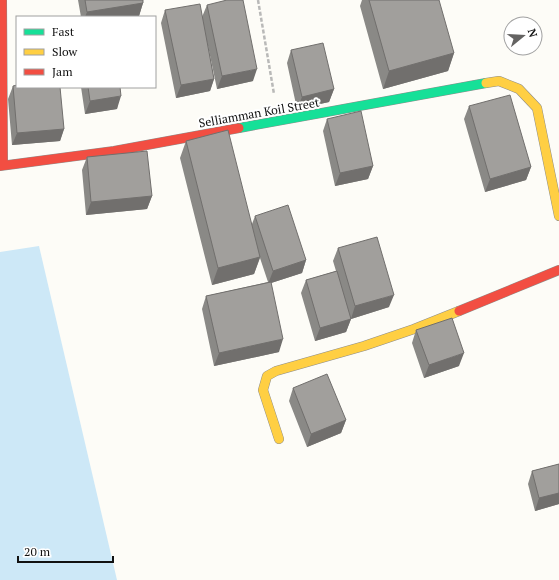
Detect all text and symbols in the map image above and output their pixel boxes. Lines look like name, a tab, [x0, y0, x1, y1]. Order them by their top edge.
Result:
legend	[16, 16, 156, 88]
north arrow	[503, 16, 543, 56]
text: Fast	[52, 24, 75, 39]
text: N	[525, 27, 541, 40]
text: Slow	[52, 44, 78, 59]
text: Jam	[52, 64, 73, 79]
street label: Selliamman Koil Street	[197, 94, 321, 130]
scale bar	[18, 538, 113, 564]
text: 20 m	[24, 544, 51, 559]

